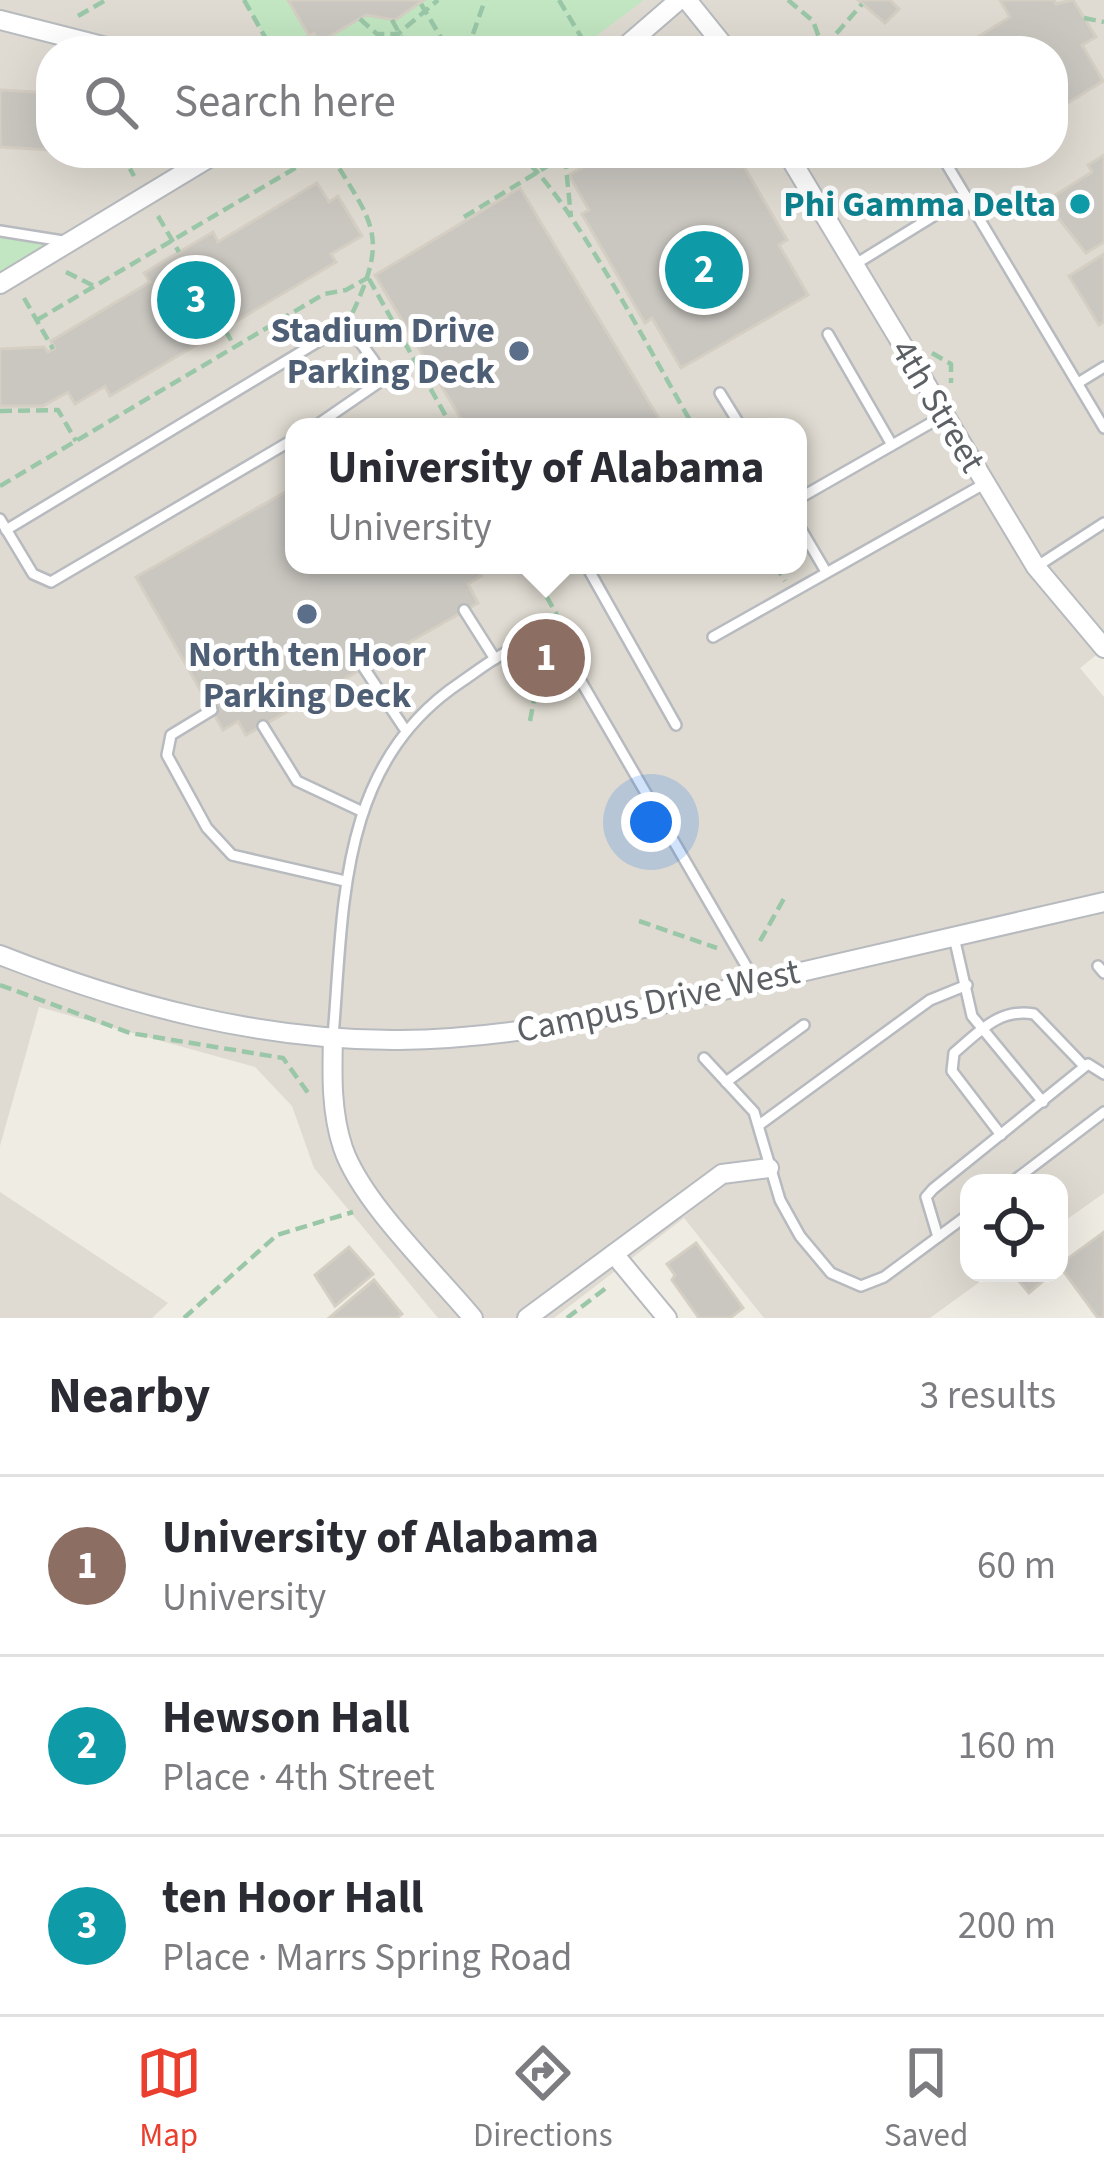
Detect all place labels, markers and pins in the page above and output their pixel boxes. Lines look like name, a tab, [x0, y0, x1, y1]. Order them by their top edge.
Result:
place label: Phi Gamma Delta	[783, 179, 1056, 230]
marker: Phi Gamma Delta	[1067, 191, 1093, 217]
pin: 2	[665, 225, 743, 315]
pin: 3	[157, 255, 235, 345]
place label: Stadium Drive Parking Deck	[271, 305, 495, 397]
marker: Stadium Drive Parking Deck	[506, 338, 532, 364]
marker: North ten Hoor Parking Deck	[294, 601, 320, 627]
pin: 1	[507, 613, 585, 703]
place label: North ten Hoor Parking Deck	[188, 629, 427, 721]

